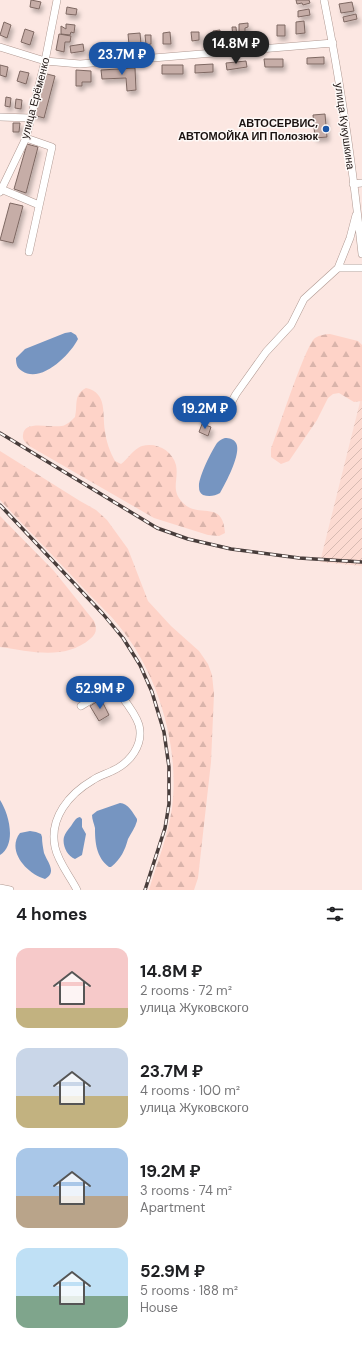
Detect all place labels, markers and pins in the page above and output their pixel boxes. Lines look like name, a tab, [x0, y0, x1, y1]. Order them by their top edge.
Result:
pin: 14.8M ₽	[199, 31, 273, 65]
pin: 23.7M ₽	[85, 42, 159, 76]
place label: АВТОСЕРВИС, АВТОМОЙКА ИП Полозюк	[178, 116, 318, 143]
marker: АВТОСЕРВИС, АВТОМОЙКА ИП Полозюк	[321, 124, 331, 134]
pin: 19.2M ₽	[168, 396, 242, 430]
pin: 52.9M ₽	[63, 676, 137, 710]

